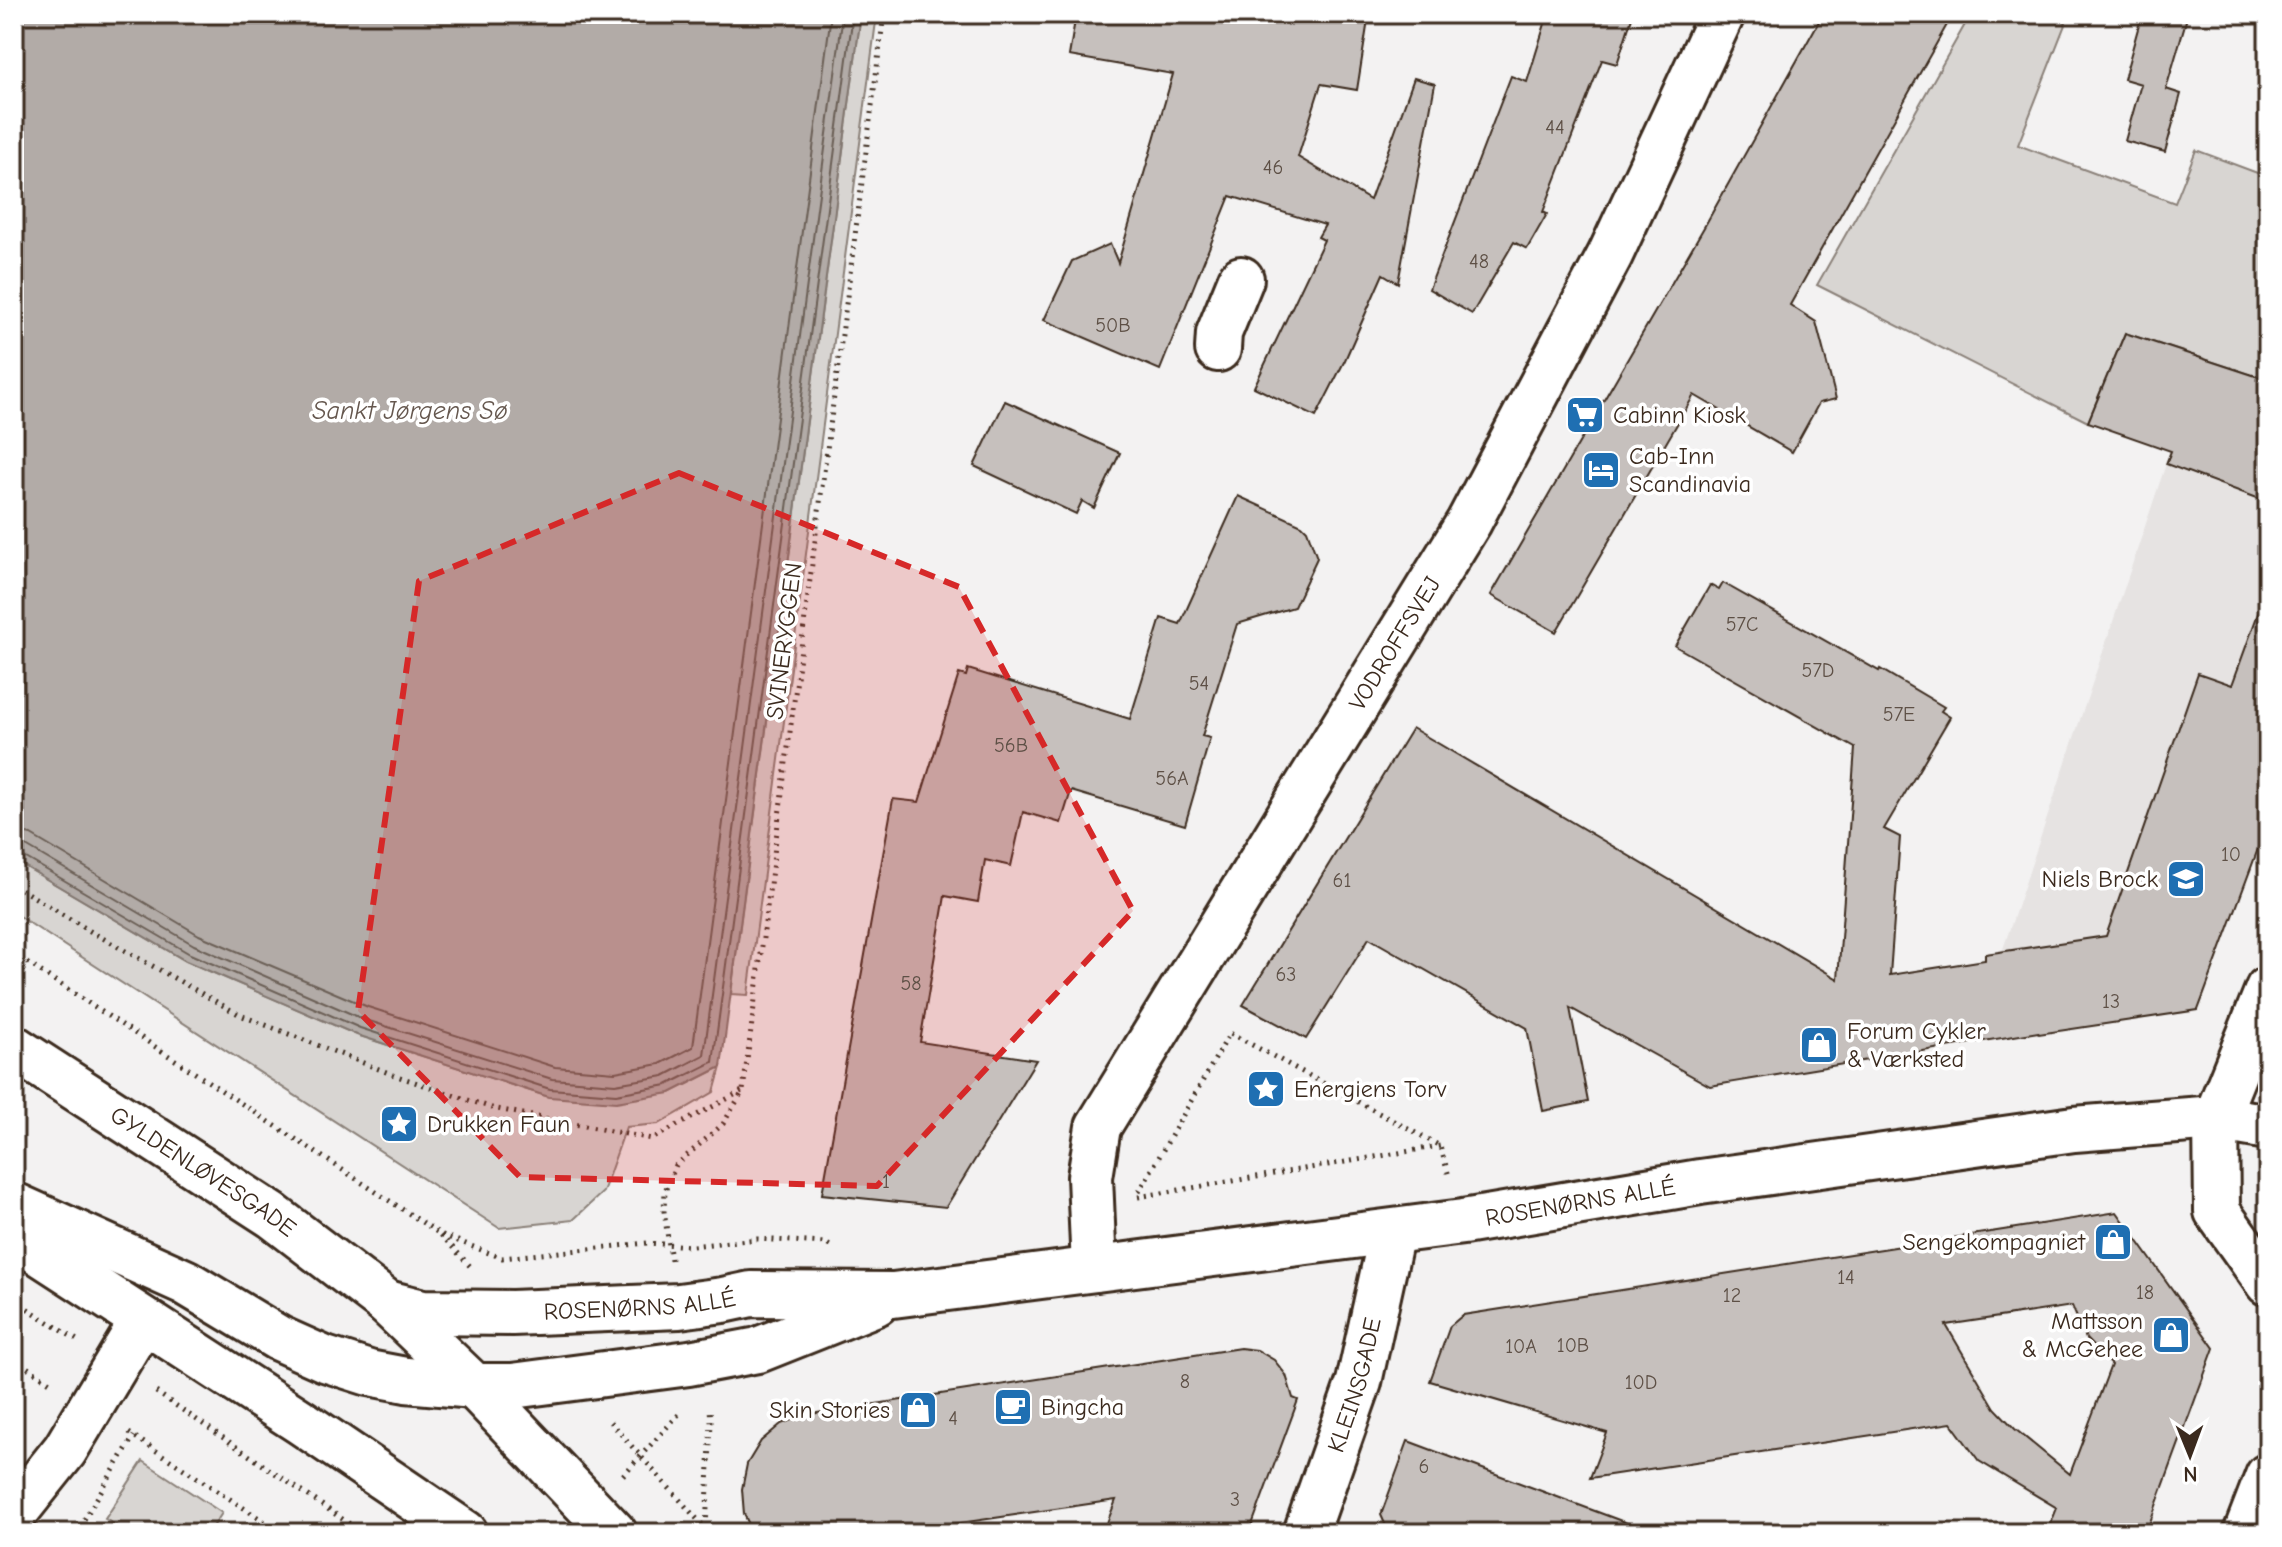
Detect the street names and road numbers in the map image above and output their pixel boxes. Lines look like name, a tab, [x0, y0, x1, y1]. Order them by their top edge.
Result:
street label: SVINERYGGEN	[760, 561, 808, 721]
street label: VODROFFSVEJ	[1343, 571, 1446, 715]
street label: GYLDENLØVESGADE	[105, 1100, 302, 1243]
street label: ROSENØRNS ALLÉ	[1483, 1172, 1678, 1232]
street label: ROSENØRNS ALLÉ	[543, 1284, 738, 1326]
street label: KLEINSGADE	[1321, 1315, 1387, 1456]

